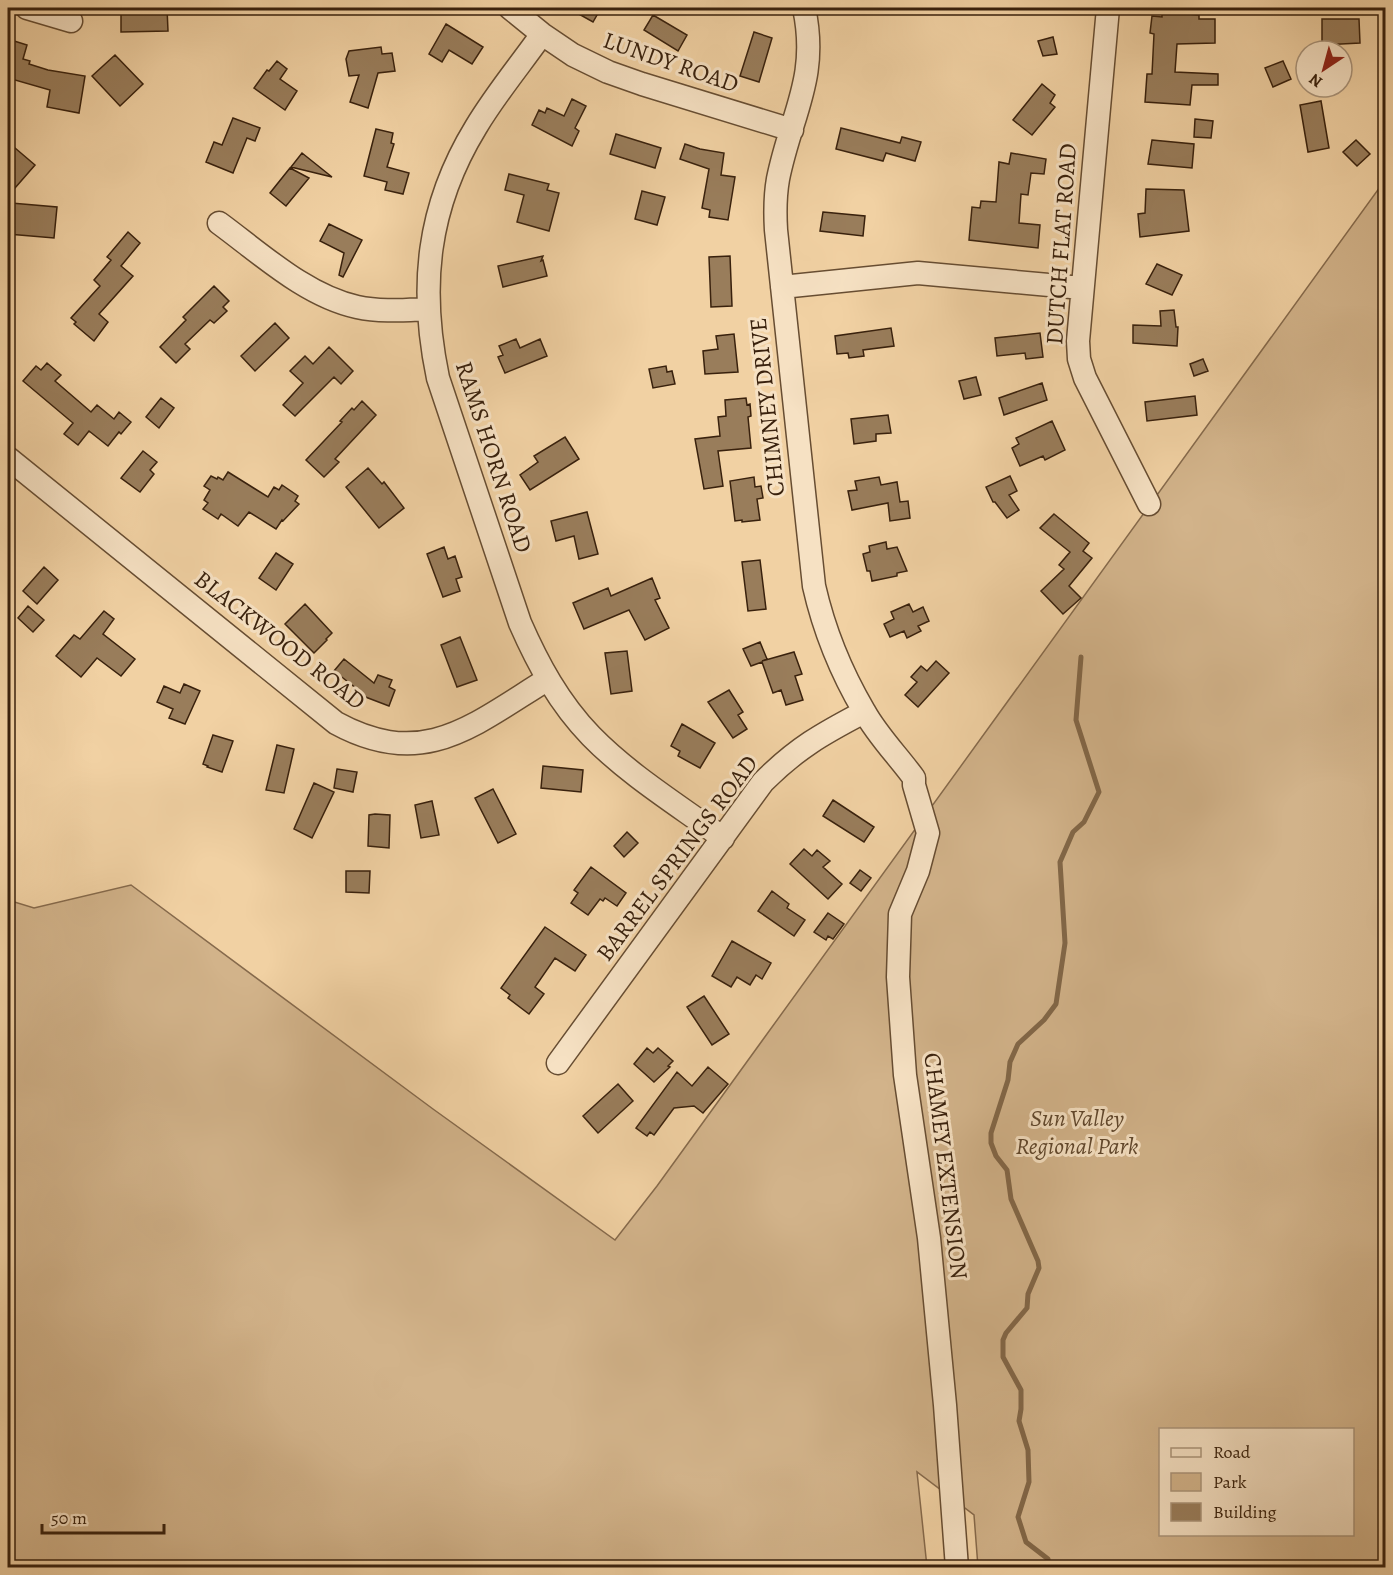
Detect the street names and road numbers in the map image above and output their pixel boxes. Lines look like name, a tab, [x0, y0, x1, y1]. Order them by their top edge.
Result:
street label: LUNDY ROAD	[599, 24, 743, 100]
street label: DUTCH FLAT ROAD	[1038, 142, 1084, 346]
street label: CHIMNEY DRIVE	[742, 316, 792, 498]
street label: RAMS HORN ROAD	[448, 357, 540, 557]
street label: BLACKWOOD ROAD	[188, 563, 372, 717]
street label: BARREL SPRINGS ROAD	[589, 748, 765, 968]
street label: CHAMEY EXTENSION	[916, 1051, 976, 1281]

